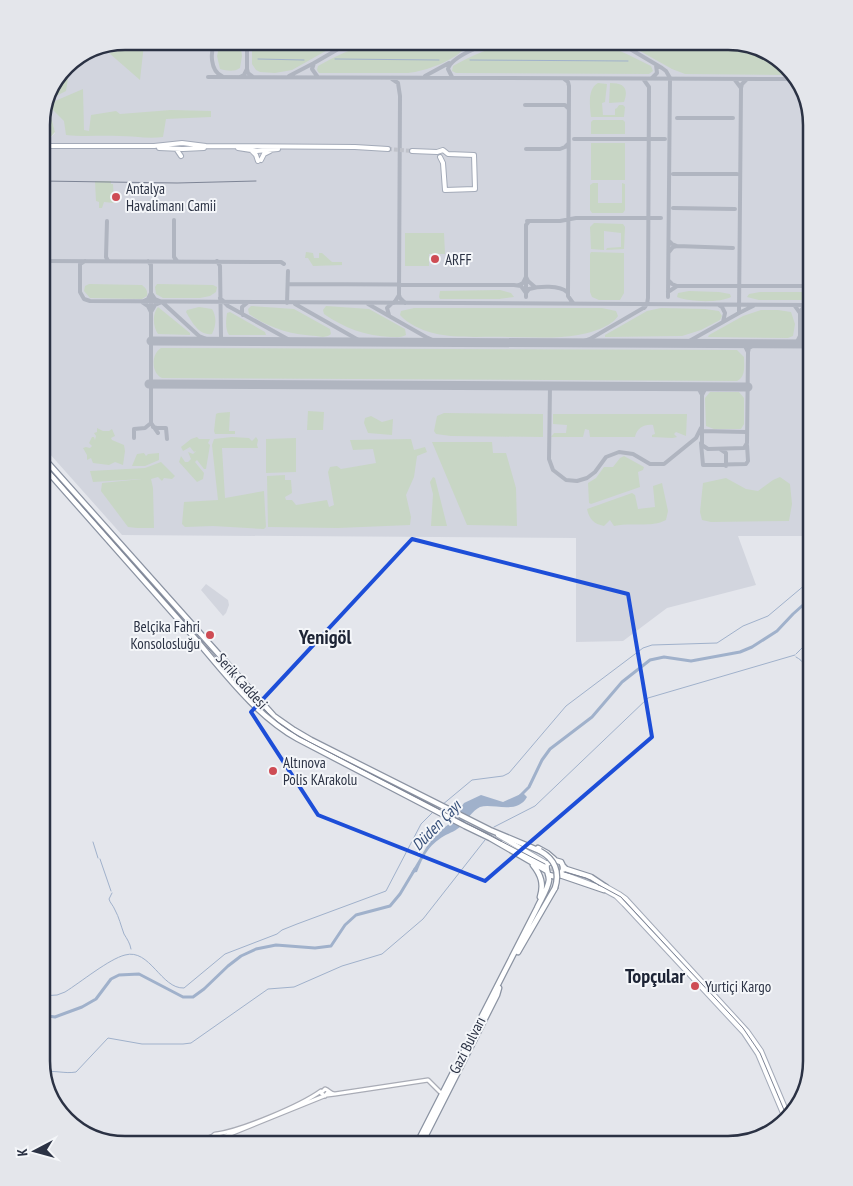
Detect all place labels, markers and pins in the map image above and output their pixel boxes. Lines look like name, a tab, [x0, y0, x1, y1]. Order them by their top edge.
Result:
place label: Antalya Havalimanı Camii	[126, 179, 216, 215]
marker: Antalya Havalimanı Camii	[110, 191, 122, 203]
place label: ARFF	[445, 250, 472, 269]
marker: ARFF	[429, 253, 441, 265]
place label: Belçika Fahri Konsolosluğu	[131, 617, 200, 653]
marker: Belçika Fahri Konsolosluğu	[204, 629, 216, 641]
place label: Altınova Polis KArakolu	[283, 753, 357, 789]
marker: Altınova Polis KArakolu	[267, 765, 279, 777]
place label: Yurtiçi Kargo	[705, 977, 771, 996]
marker: Yurtiçi Kargo	[689, 980, 701, 992]

